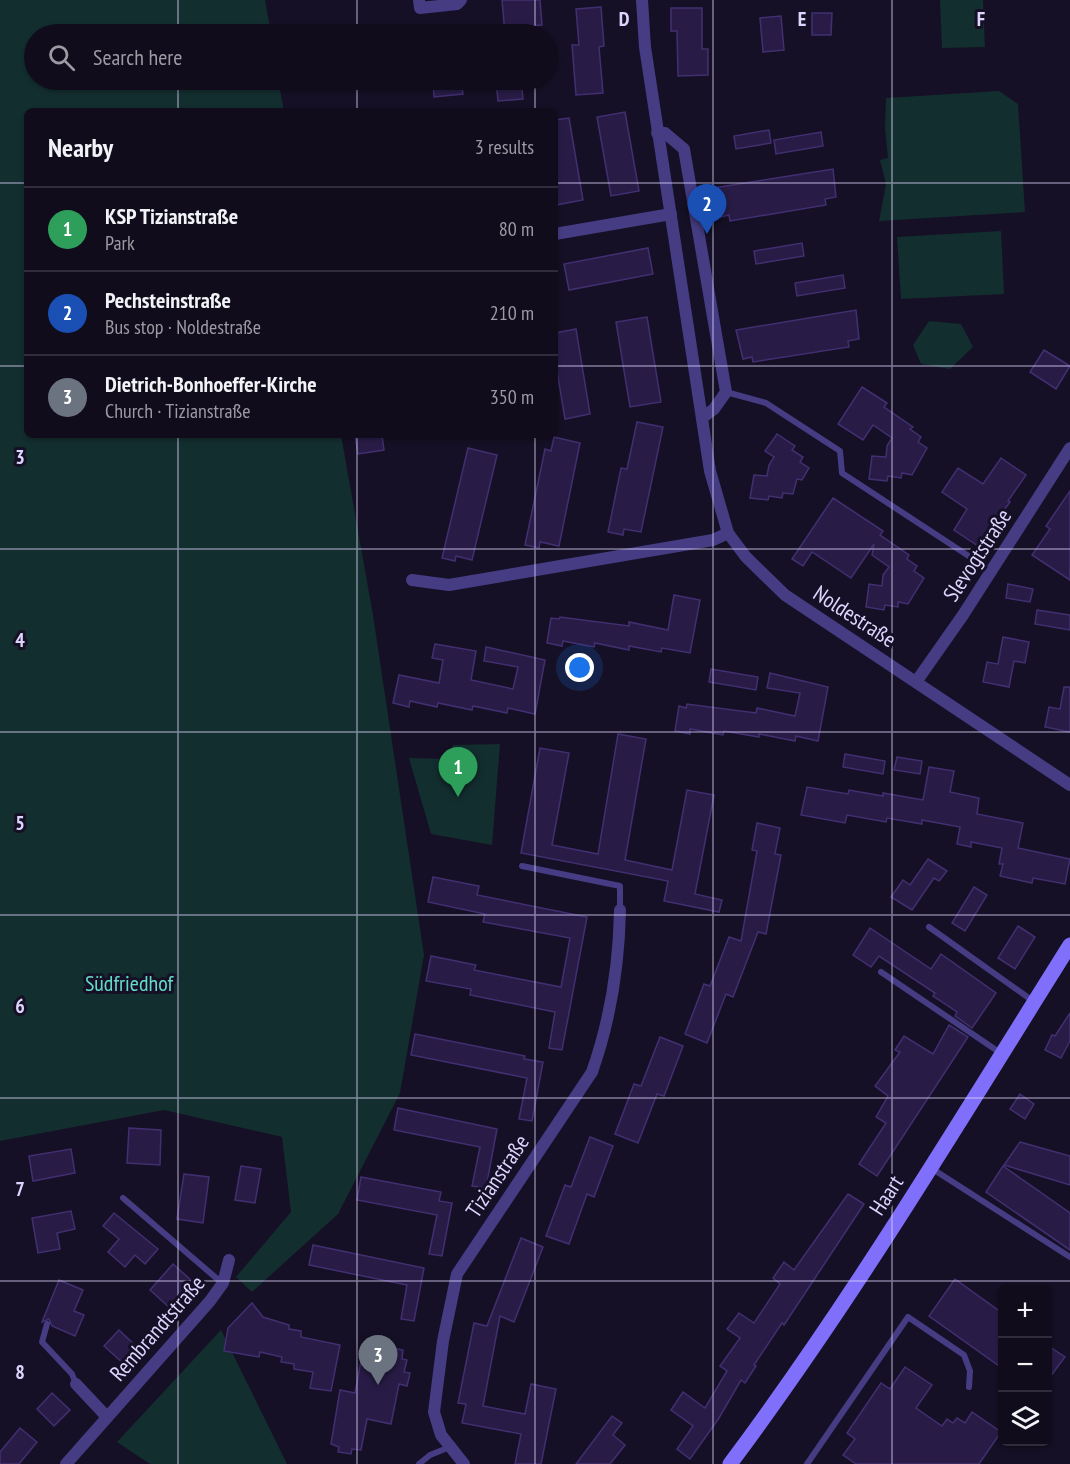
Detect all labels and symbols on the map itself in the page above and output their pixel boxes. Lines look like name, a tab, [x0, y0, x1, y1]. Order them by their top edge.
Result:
text: D	[619, 6, 630, 32]
text: E	[798, 6, 806, 32]
text: F	[977, 6, 985, 32]
pin: 2	[688, 184, 726, 234]
text: 3	[15, 444, 25, 470]
street label: Slevogtstraße	[937, 503, 1017, 607]
street label: Noldestraße	[808, 579, 902, 653]
text: 4	[15, 627, 25, 653]
your location	[565, 653, 594, 682]
pin: 1	[438, 748, 478, 797]
text: 5	[15, 810, 25, 836]
park label: Südfriedhof	[85, 969, 174, 997]
text: 6	[15, 993, 25, 1019]
street label: Tizianstraße	[459, 1129, 535, 1223]
street label: Haart	[863, 1170, 909, 1220]
text: 7	[15, 1176, 25, 1202]
street label: Rembrandtstraße	[104, 1269, 210, 1387]
pin: 3	[358, 1336, 398, 1385]
text: 8	[15, 1359, 25, 1385]

